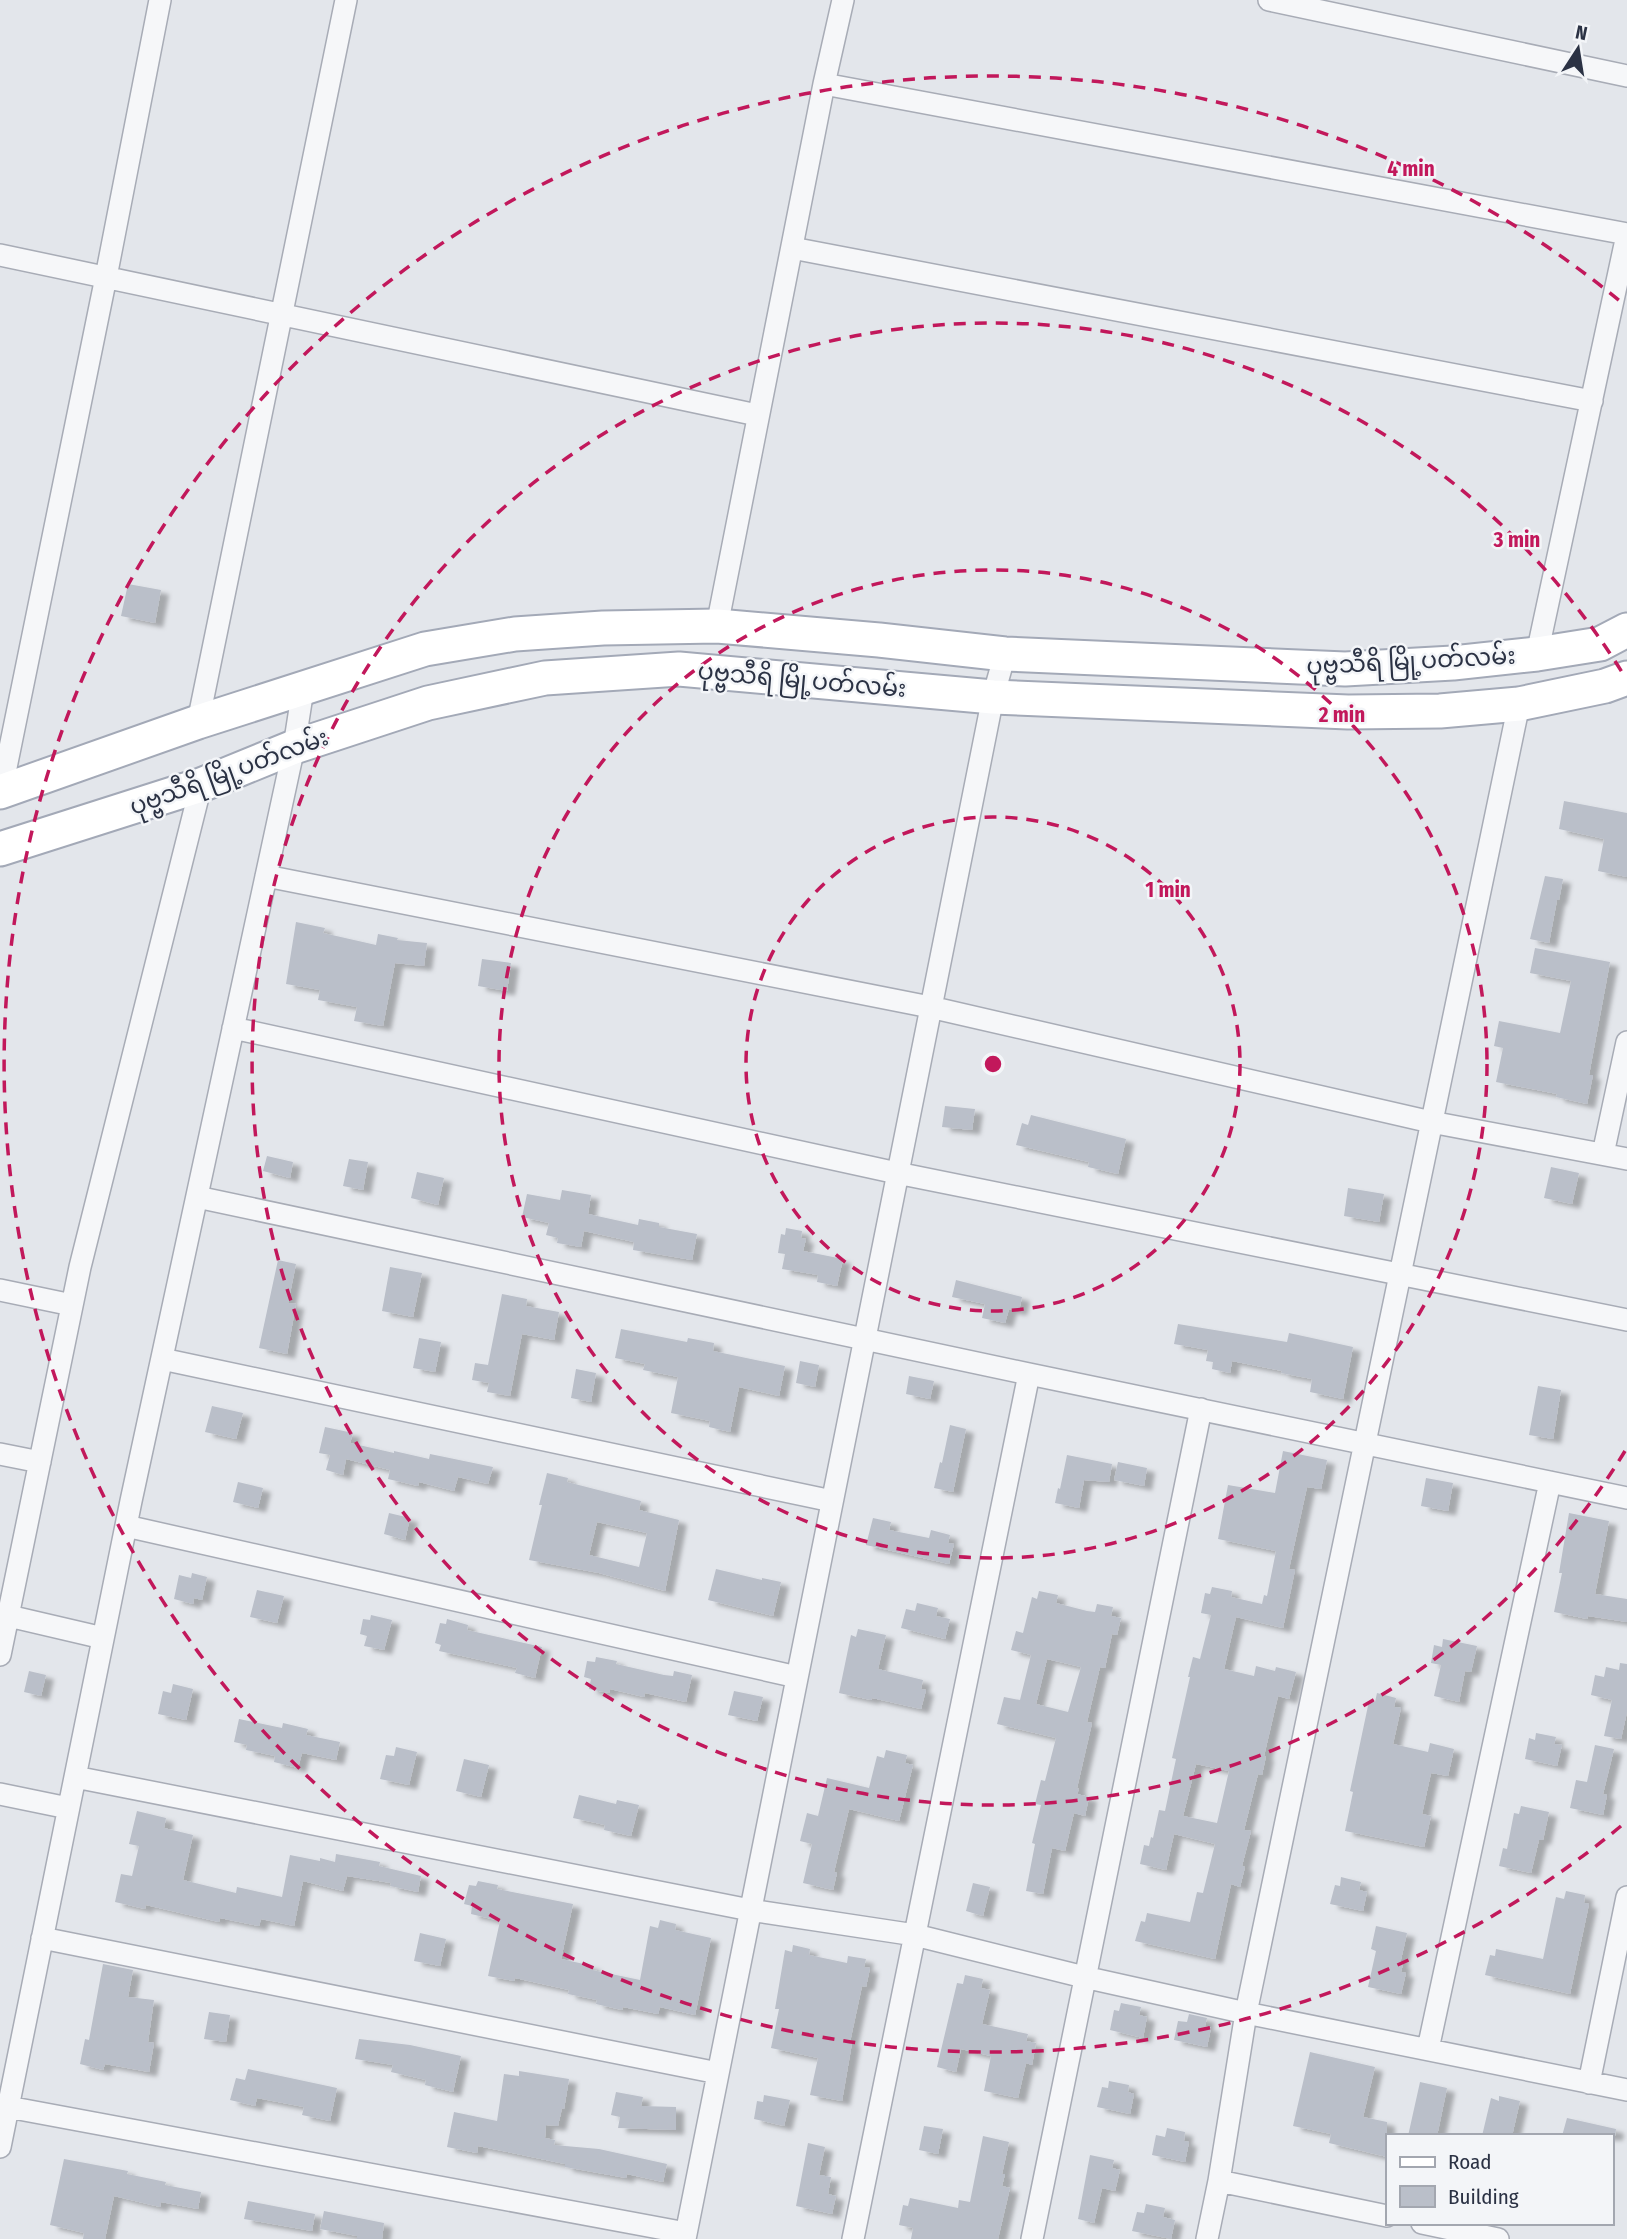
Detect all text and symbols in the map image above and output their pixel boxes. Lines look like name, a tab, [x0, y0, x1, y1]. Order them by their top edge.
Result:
north arrow	[1543, 14, 1613, 84]
text: N	[1573, 20, 1589, 45]
text: 4 min	[1387, 156, 1435, 182]
text: 3 min	[1493, 527, 1540, 553]
street label: ပုဗ္ဗသီရိ မြို့ပတ်လမ်း	[1306, 640, 1517, 686]
street label: ပုဗ္ဗသီရိ မြို့ပတ်လမ်း	[696, 655, 908, 709]
text: 2 min	[1318, 702, 1365, 728]
street label: ပုဗ္ဗသီရိ မြို့ပတ်လမ်း	[125, 721, 334, 826]
text: 1 min	[1145, 877, 1191, 903]
centre of rings	[981, 1052, 1005, 1076]
legend	[1386, 2134, 1613, 2225]
text: Road	[1448, 2149, 1492, 2175]
text: Building	[1448, 2184, 1519, 2210]

